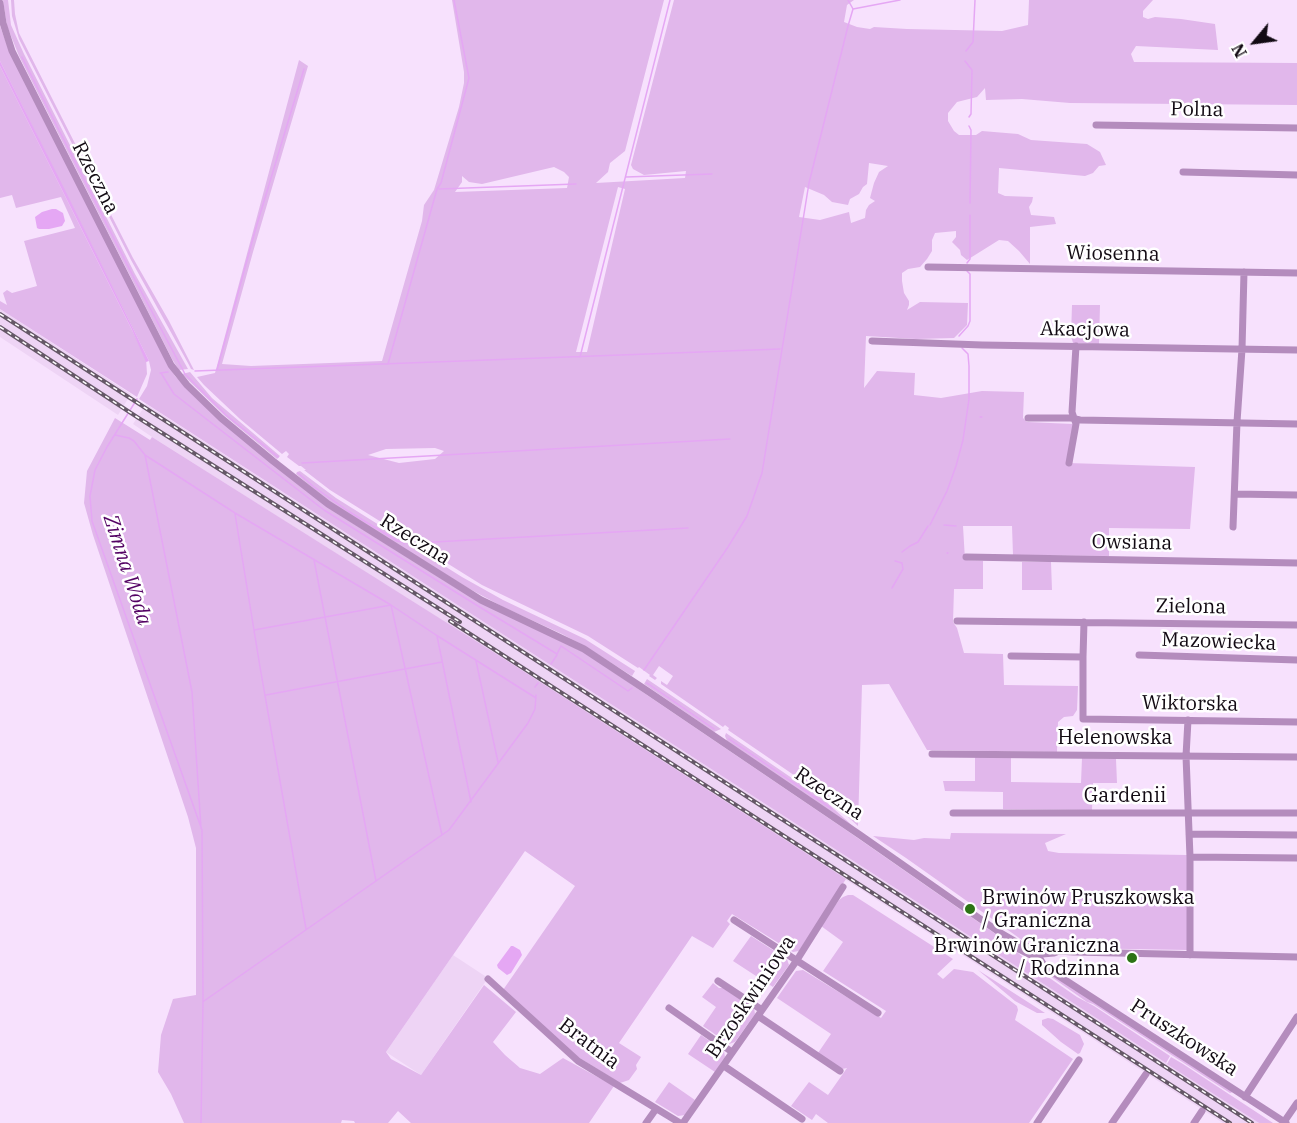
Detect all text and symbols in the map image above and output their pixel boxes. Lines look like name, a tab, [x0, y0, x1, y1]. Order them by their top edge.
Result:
north arrow	[1225, 12, 1285, 72]
text: N	[1227, 40, 1251, 61]
street label: Polna	[1170, 98, 1224, 122]
street label: Rzeczna	[67, 138, 123, 218]
street label: Wiosenna	[1066, 241, 1160, 267]
street label: Akacjowa	[1040, 317, 1130, 343]
street label: Rzeczna	[375, 509, 455, 571]
water label: Zimna Woda	[97, 511, 157, 629]
street label: Owsiana	[1091, 530, 1173, 556]
street label: Zielona	[1155, 594, 1227, 620]
street label: Mazowiecka	[1161, 628, 1277, 656]
street label: Wiktorska	[1142, 691, 1238, 717]
street label: Helenowska	[1058, 726, 1172, 750]
street label: Rzeczna	[790, 762, 868, 826]
street label: Gardenii	[1084, 784, 1166, 808]
place label: Brwinów Pruszkowska / Graniczna	[982, 886, 1195, 933]
marker: Brwinów Pruszkowska / Graniczna	[963, 902, 977, 916]
street label: Brzoskwiniowa	[701, 931, 801, 1063]
place label: Brwinów Graniczna / Rodzinna	[934, 934, 1120, 981]
marker: Brwinów Graniczna / Rodzinna	[1125, 951, 1139, 965]
street label: Pruszkowska	[1126, 994, 1242, 1082]
street label: Bratnia	[554, 1013, 624, 1075]

